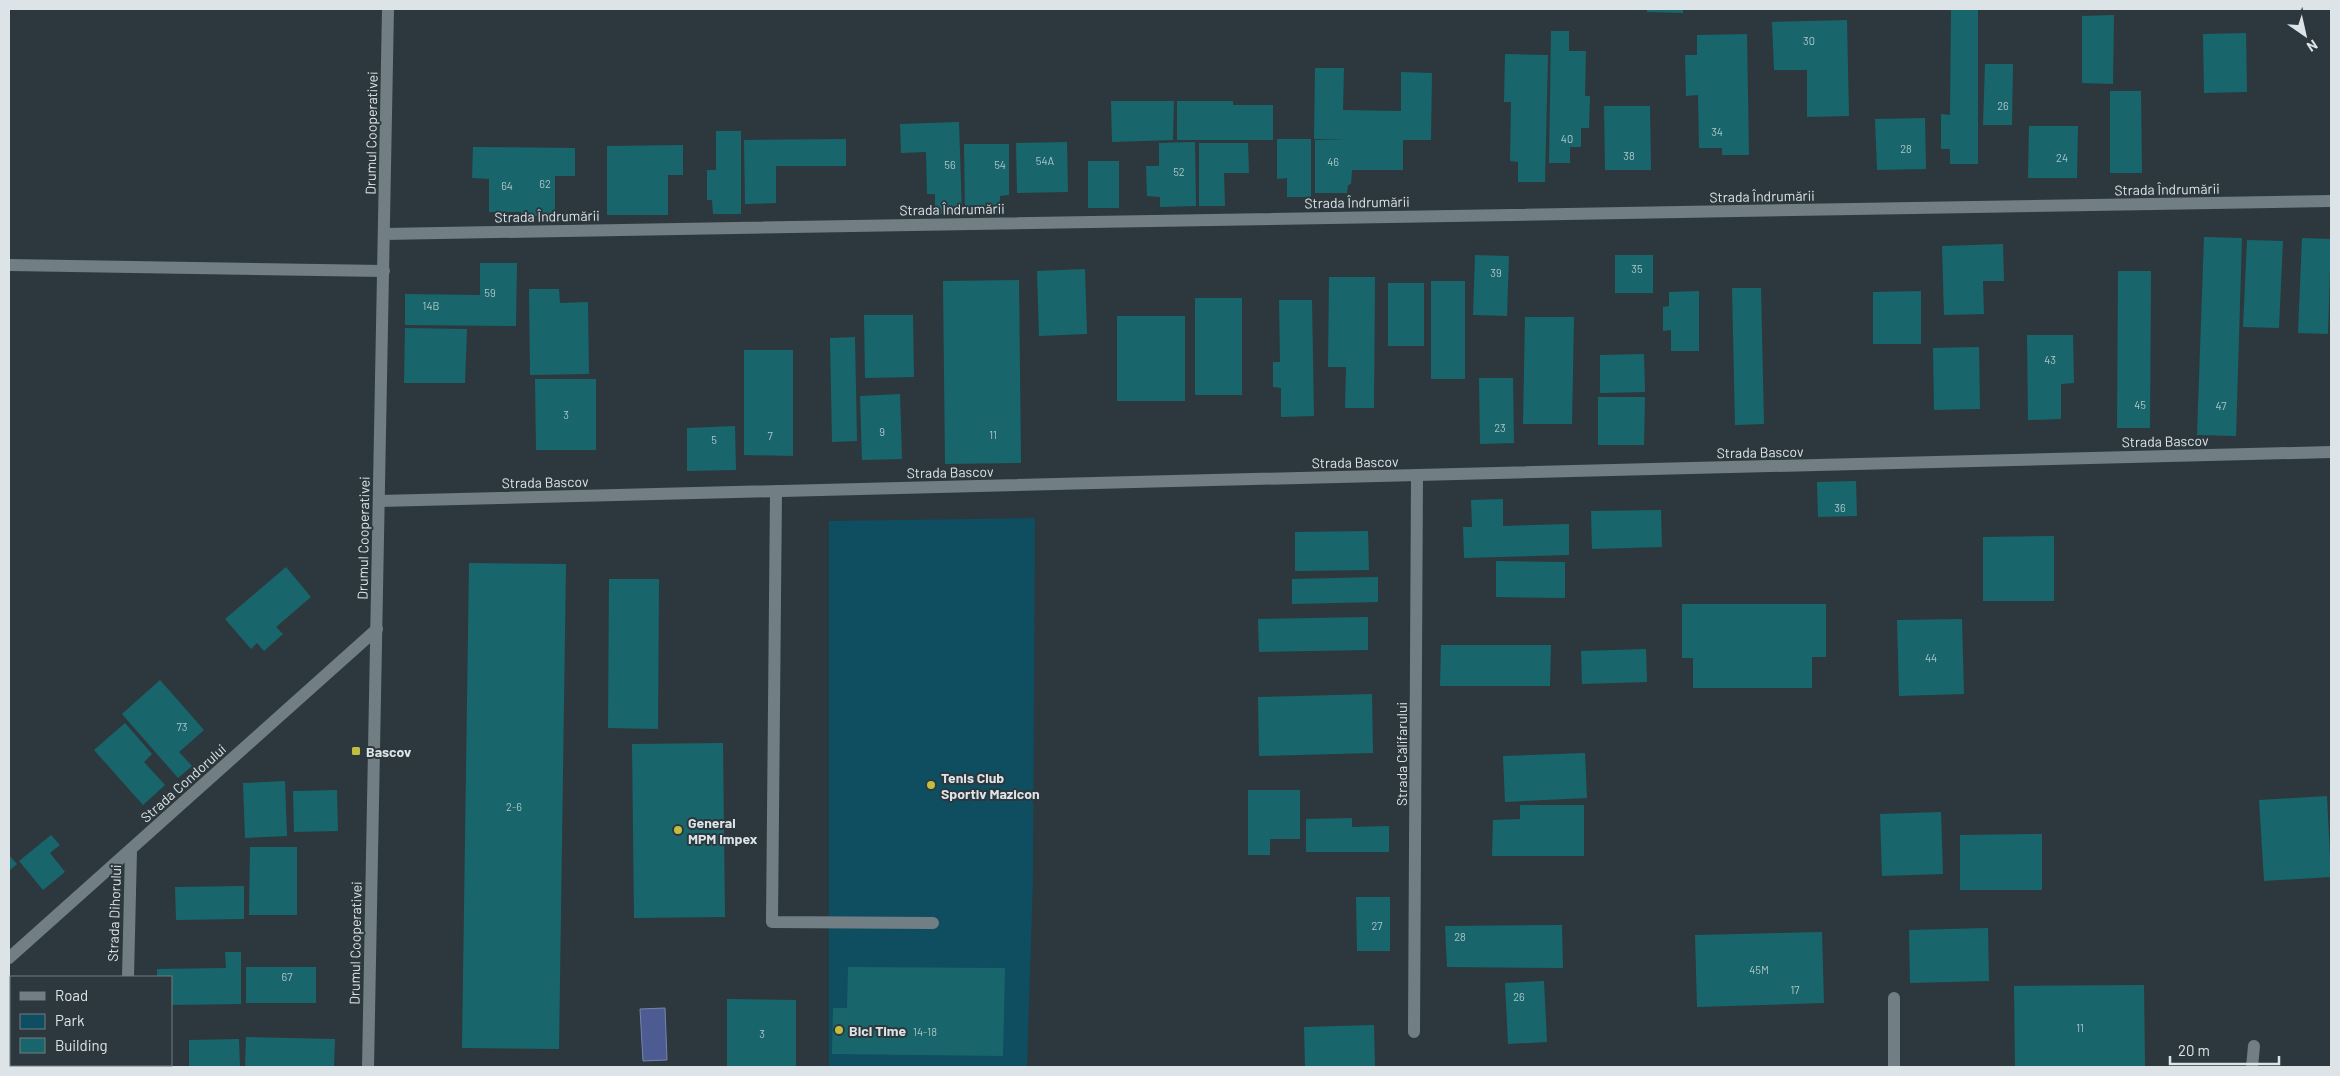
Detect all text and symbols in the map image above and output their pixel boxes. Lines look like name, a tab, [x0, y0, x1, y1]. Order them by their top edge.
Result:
north arrow	[2280, 10, 2330, 60]
house number: 30	[1803, 34, 1815, 47]
text: N	[2304, 37, 2321, 56]
street label: Drumul Cooperativei	[361, 71, 381, 195]
house number: 26	[1997, 99, 2009, 112]
house number: 34	[1711, 125, 1723, 138]
house number: 40	[1561, 132, 1573, 145]
house number: 28	[1900, 142, 1912, 155]
house number: 38	[1623, 149, 1635, 162]
house number: 24	[2056, 151, 2068, 164]
house number: 54A	[1036, 154, 1055, 167]
house number: 46	[1327, 155, 1339, 168]
house number: 56	[944, 158, 956, 171]
house number: 54	[994, 158, 1006, 171]
house number: 52	[1173, 165, 1185, 178]
house number: 62	[539, 177, 551, 190]
house number: 64	[501, 179, 513, 192]
street label: Strada Îndrumării	[2114, 180, 2220, 198]
street label: Strada Îndrumării	[1709, 187, 1815, 205]
street label: Strada Îndrumării	[1304, 193, 1410, 211]
street label: Strada Îndrumării	[899, 200, 1005, 218]
street label: Strada Îndrumării	[494, 207, 600, 225]
house number: 35	[1631, 262, 1643, 275]
house number: 39	[1490, 266, 1502, 279]
house number: 59	[484, 286, 496, 299]
house number: 14B	[423, 299, 440, 312]
house number: 43	[2044, 353, 2056, 366]
house number: 45	[2134, 398, 2146, 411]
house number: 47	[2216, 399, 2226, 412]
house number: 3	[563, 408, 569, 421]
house number: 23	[1494, 421, 1506, 434]
house number: 9	[879, 425, 885, 438]
house number: 11	[989, 428, 997, 441]
house number: 7	[767, 429, 773, 442]
street label: Strada Bascov	[2121, 432, 2209, 450]
house number: 5	[711, 433, 717, 446]
street label: Strada Bascov	[1716, 443, 1804, 461]
street label: Strada Bascov	[1311, 453, 1399, 471]
street label: Strada Bascov	[906, 463, 994, 481]
street label: Strada Bascov	[501, 473, 589, 491]
street label: Drumul Cooperativei	[353, 476, 373, 600]
house number: 36	[1834, 501, 1846, 514]
house number: 44	[1925, 651, 1937, 664]
street label: Strada Călifarului	[1393, 702, 1410, 806]
house number: 73	[177, 720, 187, 733]
street label: Strada Condorului	[137, 740, 229, 826]
place label: Bascov	[366, 743, 411, 760]
marker: Bascov	[350, 745, 362, 757]
place label: Tenis Club Sportiv Mazicon	[941, 769, 1040, 802]
marker: Tenis Club Sportiv Mazicon	[925, 779, 937, 791]
house number: 2-6	[506, 800, 522, 813]
place label: General MPM Impex	[688, 814, 758, 847]
marker: General MPM Impex	[672, 824, 684, 836]
street label: Strada Dihorului	[104, 864, 124, 962]
street label: Drumul Cooperativei	[345, 881, 365, 1005]
house number: 27	[1371, 919, 1383, 932]
house number: 28	[1454, 930, 1466, 943]
house number: 45M	[1749, 963, 1769, 976]
house number: 67	[282, 970, 292, 983]
legend	[10, 976, 172, 1066]
house number: 17	[1790, 983, 1800, 996]
text: Road	[55, 986, 88, 1004]
house number: 26	[1513, 990, 1525, 1003]
text: Park	[55, 1011, 85, 1029]
house number: 11	[2076, 1021, 2084, 1034]
place label: Bici Time	[849, 1022, 906, 1039]
marker: Bici Time	[833, 1024, 845, 1036]
house number: 14-18	[913, 1025, 937, 1038]
house number: 3	[759, 1027, 765, 1040]
scale bar	[2170, 1034, 2279, 1066]
text: Building	[55, 1036, 108, 1054]
text: 20 m	[2178, 1041, 2210, 1059]

